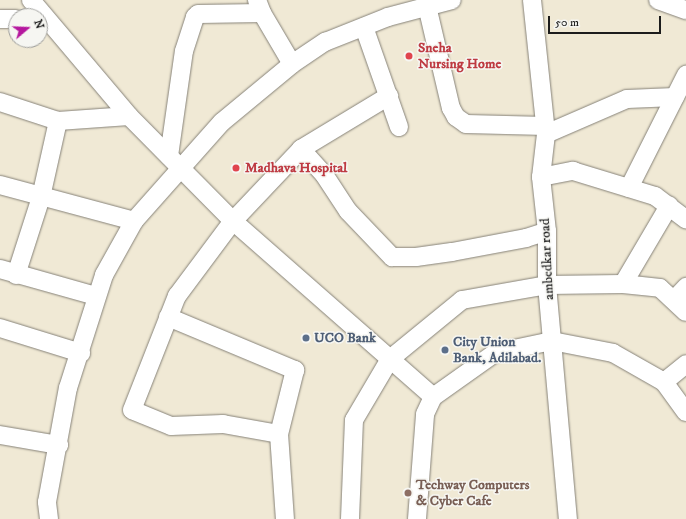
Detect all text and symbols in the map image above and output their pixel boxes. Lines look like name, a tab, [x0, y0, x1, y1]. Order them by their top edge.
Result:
north arrow	[8, 8, 48, 48]
scale bar	[550, 8, 663, 34]
text: 50 m	[555, 15, 579, 30]
text: N	[30, 18, 46, 31]
place label: Sneha Nursing Home	[418, 40, 501, 72]
marker: Sneha Nursing Home	[403, 50, 415, 62]
place label: Madhava Hospital	[245, 160, 347, 176]
marker: Madhava Hospital	[230, 162, 242, 174]
street label: ambedkar road	[536, 218, 558, 300]
place label: UCO Bank	[314, 330, 376, 346]
marker: UCO Bank	[301, 333, 311, 343]
place label: City Union Bank, Adilabad.	[453, 334, 541, 366]
marker: City Union Bank, Adilabad.	[440, 345, 450, 355]
place label: Techway Computers & Cyber Cafe	[416, 477, 529, 510]
marker: Techway Computers & Cyber Cafe	[403, 488, 413, 498]

